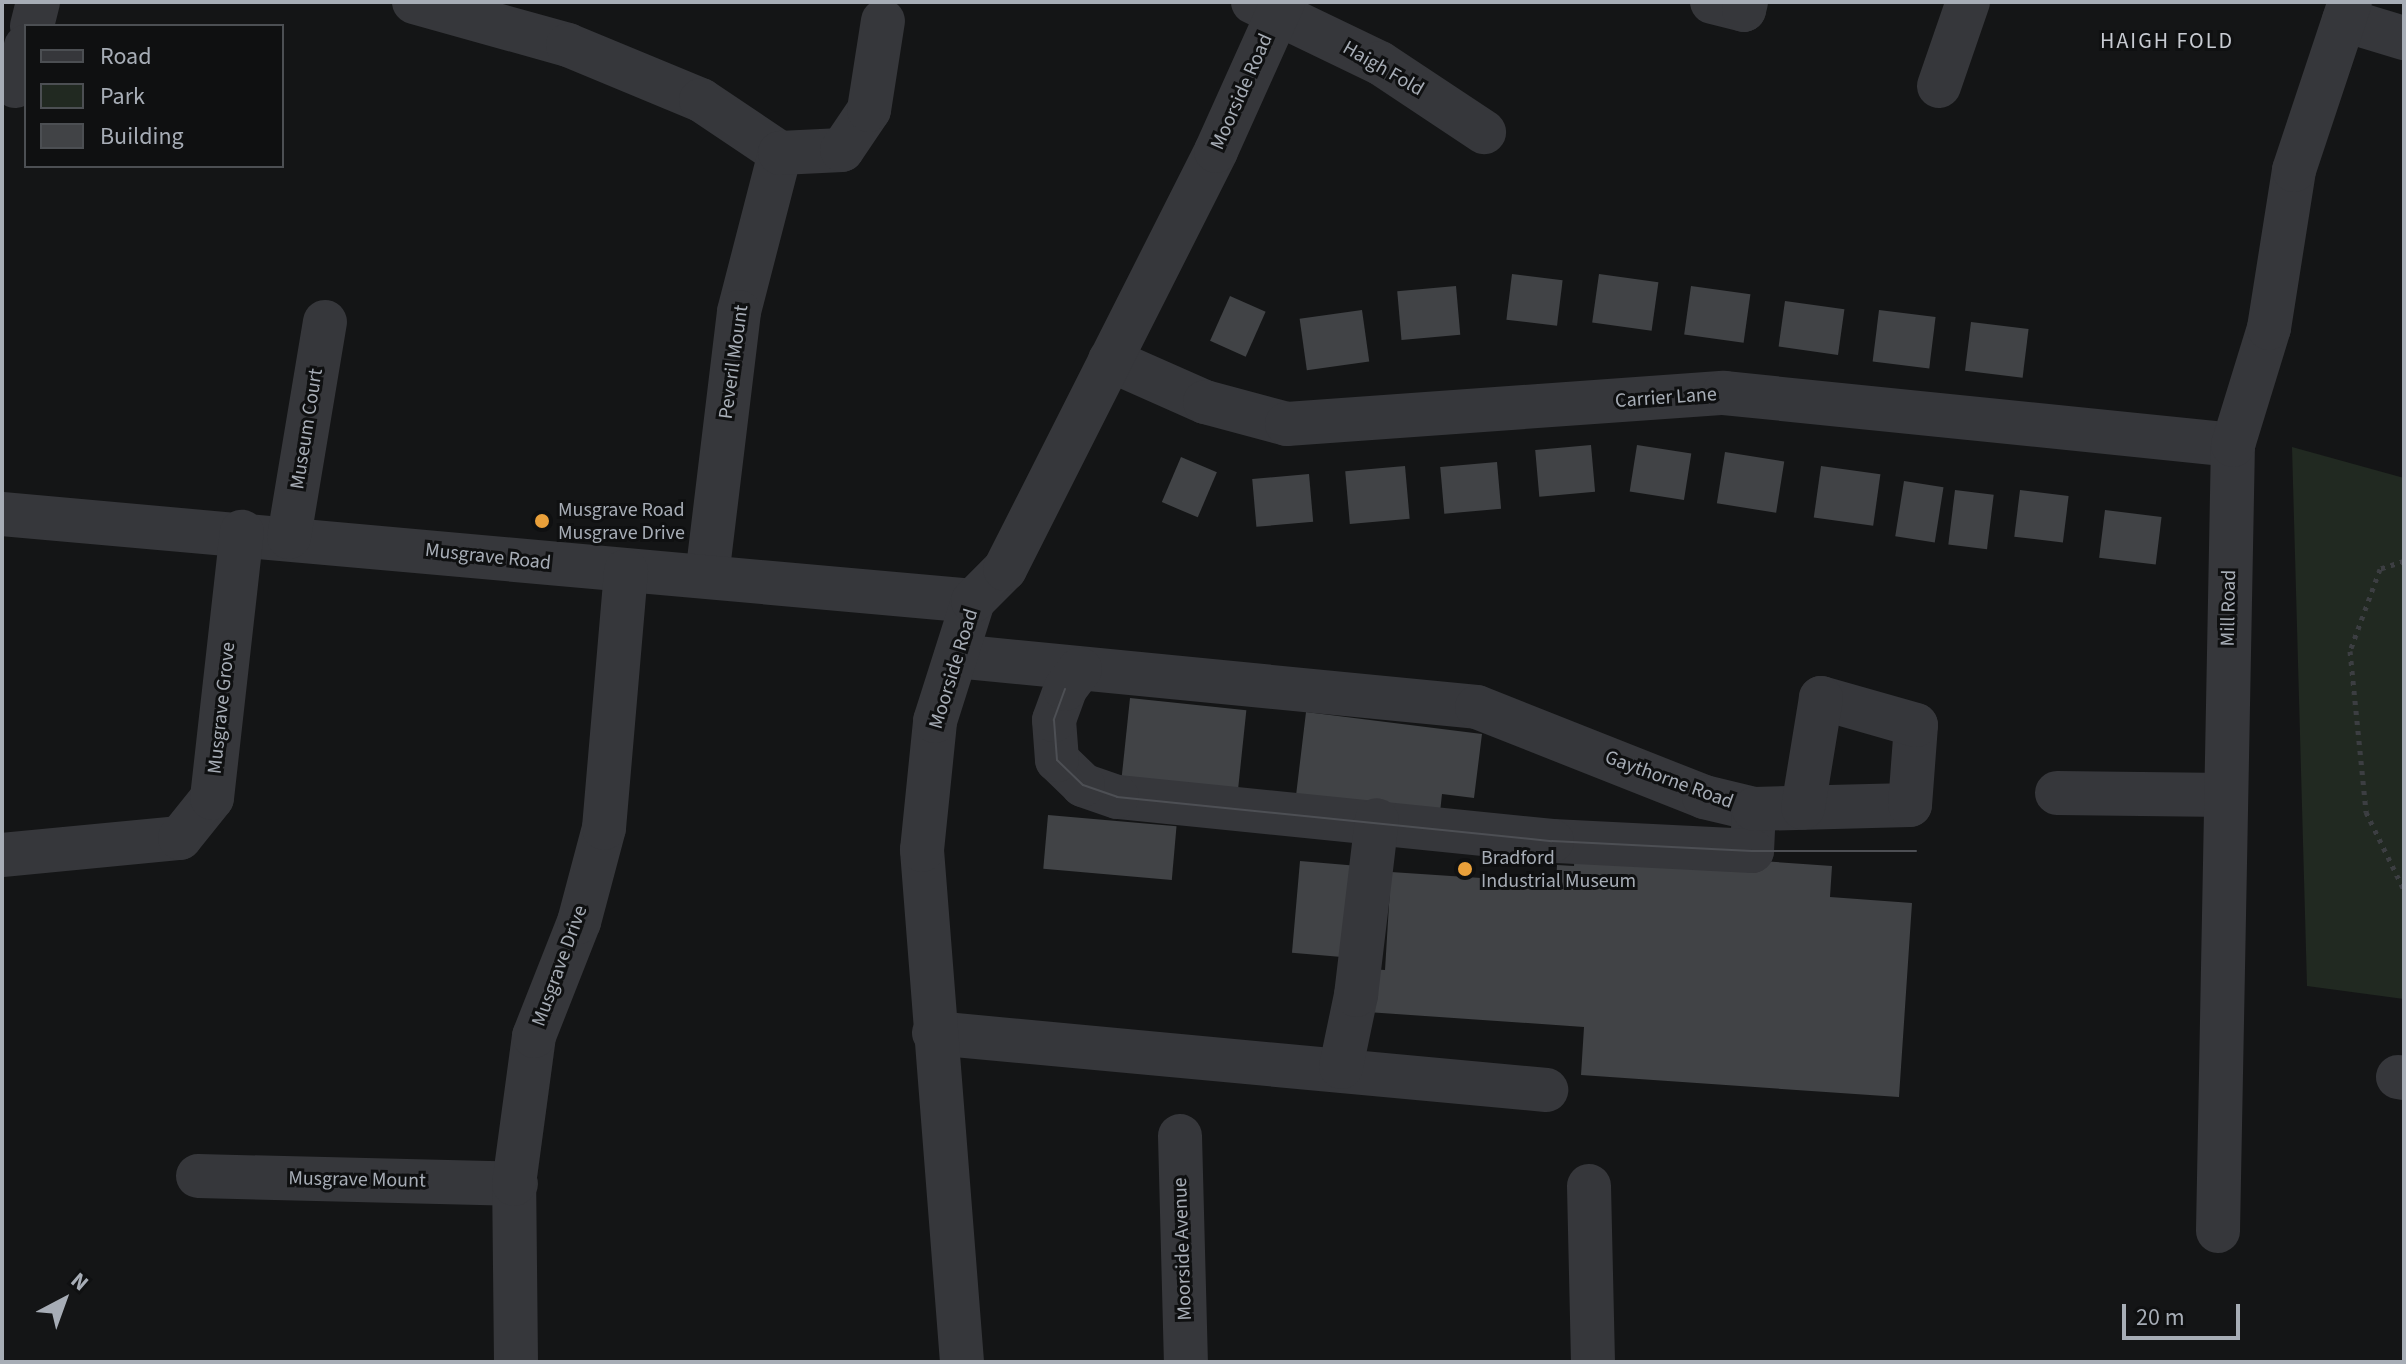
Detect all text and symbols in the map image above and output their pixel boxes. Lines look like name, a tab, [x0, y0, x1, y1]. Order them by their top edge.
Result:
legend	[24, 24, 284, 168]
district label: HAIGH FOLD	[2100, 29, 2234, 55]
street label: Moorside Road	[1206, 30, 1278, 154]
street label: Haigh Fold	[1338, 36, 1428, 102]
text: Road	[100, 39, 152, 74]
text: Park	[100, 79, 145, 114]
text: Building	[100, 119, 184, 154]
street label: Peveril Mount	[714, 303, 754, 421]
street label: Museum Court	[286, 367, 328, 491]
street label: Carrier Lane	[1614, 382, 1718, 414]
place label: Musgrave Road Musgrave Drive	[558, 498, 685, 545]
marker: Musgrave Road Musgrave Drive	[533, 512, 551, 530]
street label: Musgrave Road	[424, 538, 552, 576]
street label: Mill Road	[2216, 570, 2242, 646]
street label: Moorside Road	[924, 606, 984, 732]
street label: Musgrave Grove	[203, 641, 241, 775]
street label: Gaythorne Road	[1601, 746, 1737, 814]
place label: Bradford Industrial Museum	[1481, 846, 1636, 893]
marker: Bradford Industrial Museum	[1456, 860, 1474, 878]
street label: Musgrave Drive	[527, 902, 593, 1030]
street label: Musgrave Mount	[288, 1167, 426, 1193]
street label: Moorside Avenue	[1169, 1177, 1197, 1321]
north arrow	[24, 1260, 104, 1340]
text: N	[64, 1265, 96, 1299]
scale bar	[2126, 1288, 2244, 1338]
text: 20 m	[2136, 1300, 2185, 1335]

